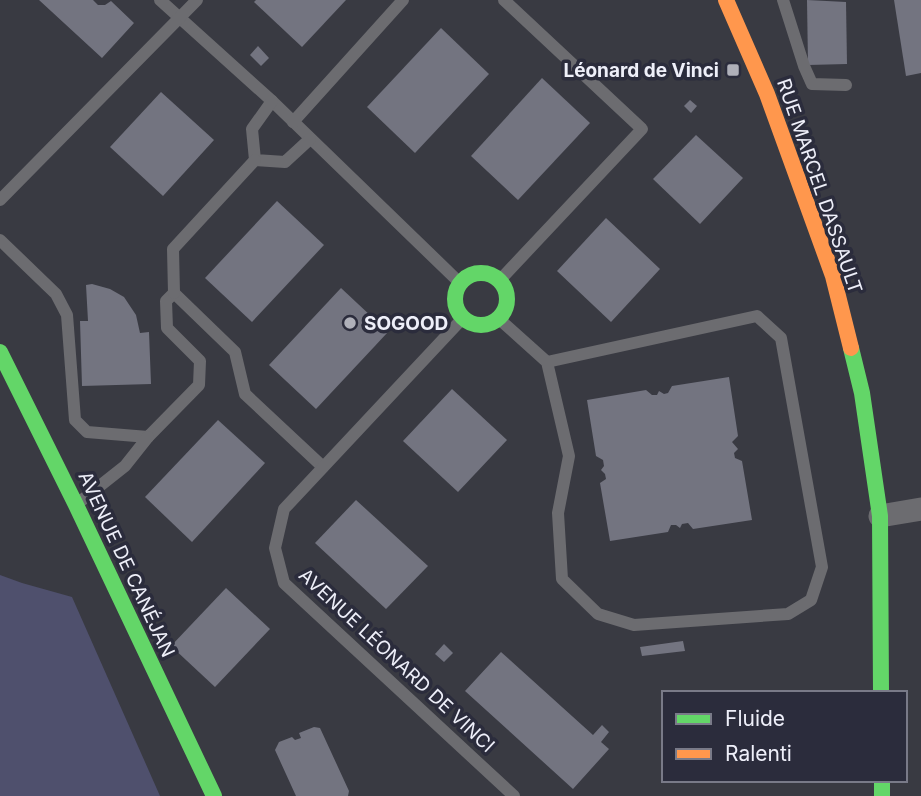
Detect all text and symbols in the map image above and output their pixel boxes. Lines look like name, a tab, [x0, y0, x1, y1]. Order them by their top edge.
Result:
place label: Léonard de Vinci	[563, 59, 719, 82]
marker: Léonard de Vinci	[725, 62, 741, 78]
street label: RUE MARCEL DASSAULT	[772, 76, 867, 297]
place label: SOGOOD	[364, 312, 448, 335]
marker: SOGOOD	[342, 315, 358, 331]
street label: AVENUE DE CANÉJAN	[73, 467, 181, 661]
street label: AVENUE LÉONARD DE VINCI	[294, 563, 500, 757]
legend	[662, 691, 907, 782]
text: Fluide	[725, 706, 785, 731]
text: Ralenti	[725, 741, 792, 766]

